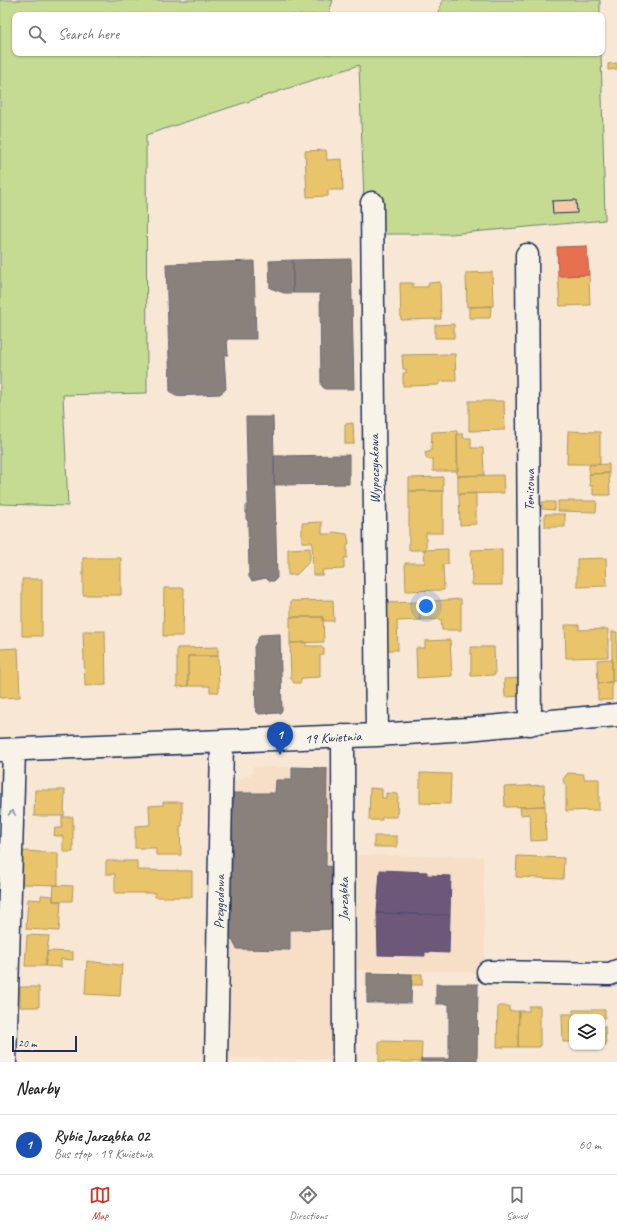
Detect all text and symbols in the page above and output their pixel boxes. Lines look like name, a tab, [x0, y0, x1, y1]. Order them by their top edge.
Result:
search box	[12, 12, 605, 56]
icon: search	[26, 23, 48, 45]
text: Search here	[58, 25, 119, 44]
street label: Wypoczynkowa	[365, 433, 384, 504]
street label: Tenisowa	[521, 468, 538, 511]
your location	[416, 596, 436, 616]
pin: 1	[267, 722, 293, 755]
street label: 19 Kwietnia	[304, 727, 363, 747]
one-way arrow	[8, 810, 16, 816]
street label: Przygodowa	[211, 874, 228, 929]
street label: Jarząbka	[335, 877, 352, 922]
map controls	[569, 1014, 605, 1050]
button: layers	[569, 1014, 605, 1050]
scale bar	[12, 1034, 77, 1053]
text: 20 m	[18, 1036, 37, 1050]
text: Nearby	[16, 1078, 59, 1099]
text: Rybie Jarząbka 02	[54, 1127, 149, 1146]
text: 1	[26, 1137, 32, 1153]
text: 60 m	[579, 1137, 601, 1153]
text: Bus stop · 19 Kwietnia	[54, 1146, 153, 1162]
tab: Map	[89, 1184, 111, 1222]
tab: Directions	[289, 1184, 328, 1222]
tab: Saved	[506, 1184, 528, 1222]

